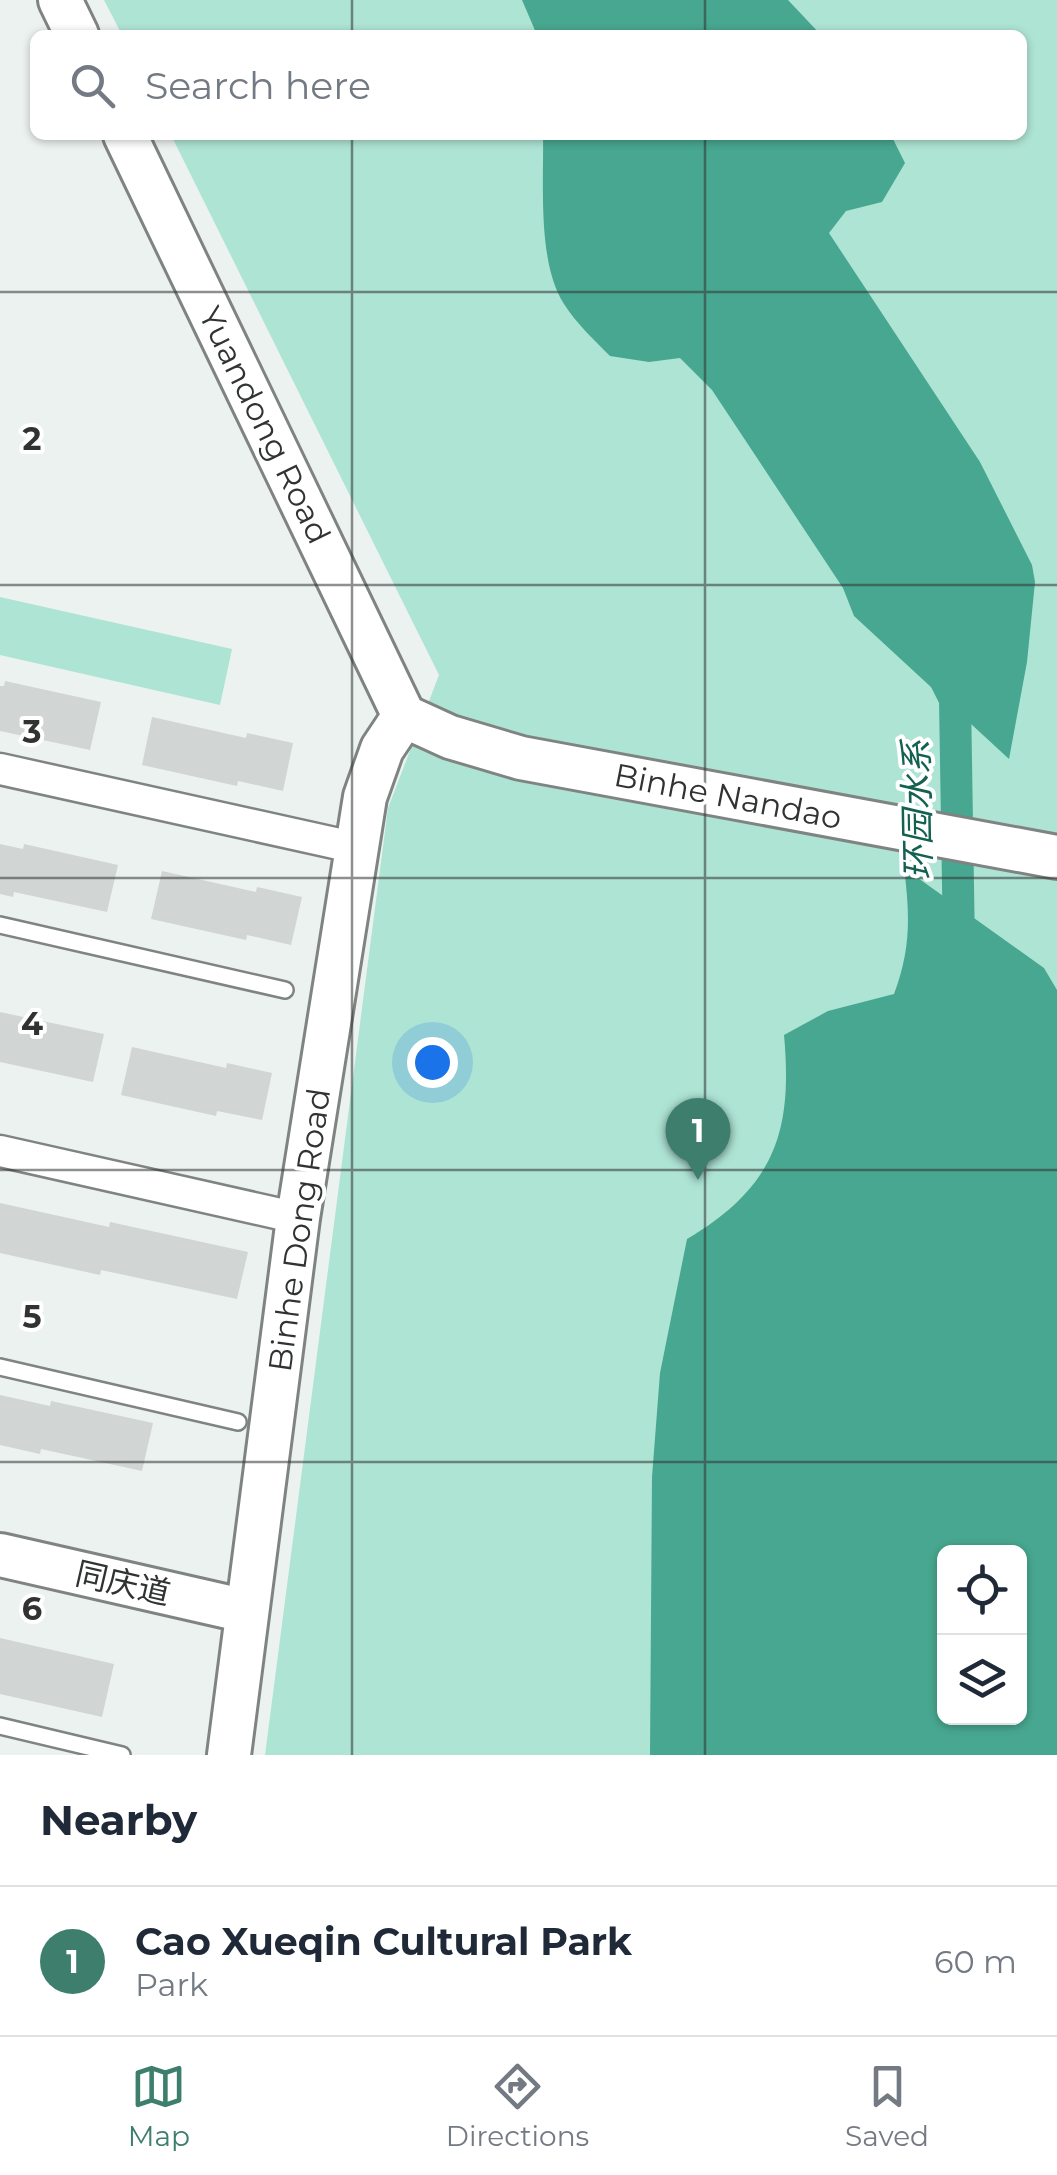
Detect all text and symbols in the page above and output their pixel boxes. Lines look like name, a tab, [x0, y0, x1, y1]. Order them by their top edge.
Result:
search box	[30, 30, 1027, 140]
icon: search	[65, 58, 120, 113]
text: Search here	[145, 62, 371, 109]
street label: Yuandong Road	[191, 300, 339, 550]
text: 2	[23, 419, 41, 458]
text: 3	[22, 712, 41, 751]
water label: 环园水系	[894, 738, 940, 880]
street label: Binhe Nandao	[611, 755, 845, 837]
text: 4	[21, 1004, 43, 1043]
your location	[407, 1037, 458, 1088]
street label: Binhe Dong Road	[260, 1086, 338, 1374]
pin: 1	[666, 1098, 730, 1180]
text: 5	[22, 1297, 42, 1336]
map controls	[937, 1545, 1027, 1725]
button: locate	[937, 1545, 1027, 1635]
street label: 同庆道	[72, 1553, 174, 1613]
text: 6	[22, 1589, 42, 1628]
button: layers	[937, 1635, 1027, 1725]
text: Nearby	[40, 1794, 197, 1846]
text: Cao Xueqin Cultural Park	[135, 1918, 632, 1965]
text: 1	[66, 1942, 79, 1981]
text: 60 m	[934, 1942, 1017, 1981]
text: Park	[135, 1965, 208, 2004]
tab: Map	[128, 2059, 190, 2153]
tab: Directions	[446, 2059, 589, 2153]
tab: Saved	[845, 2059, 929, 2153]

